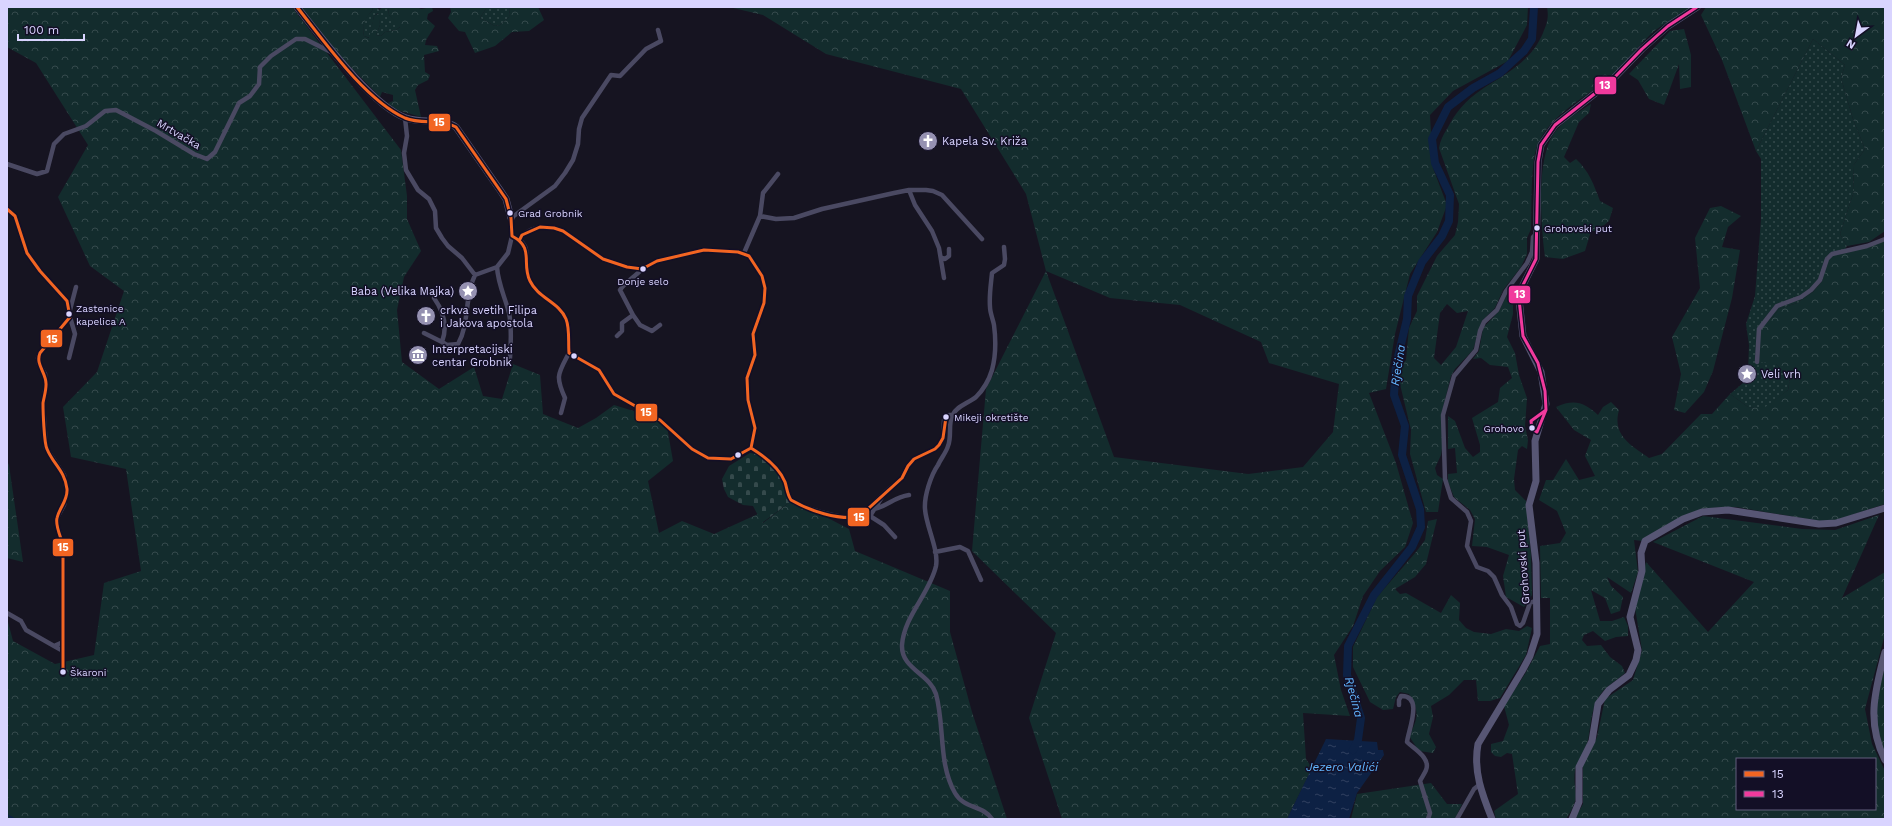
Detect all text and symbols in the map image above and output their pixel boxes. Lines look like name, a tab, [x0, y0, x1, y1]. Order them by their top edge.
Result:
scale bar	[18, 16, 84, 42]
north arrow	[1836, 16, 1876, 56]
text: 100 m	[24, 23, 59, 37]
text: N	[1844, 36, 1858, 52]
line badge: 13	[1594, 76, 1617, 95]
text: 13	[1599, 79, 1611, 92]
line badge: 15	[428, 113, 451, 132]
text: 15	[433, 116, 445, 129]
street label: Mrtvačka	[155, 117, 203, 152]
church icon: Kapela Sv. Križa	[917, 130, 939, 152]
place label: Kapela Sv. Križa	[942, 135, 1027, 148]
marker: Grad Grobnik	[505, 208, 515, 218]
place label: Grad Grobnik	[518, 208, 583, 219]
marker: Grohovski put	[1532, 223, 1542, 233]
place label: Grohovski put	[1544, 223, 1613, 234]
marker: Donje selo	[638, 264, 648, 274]
place label: Donje selo	[617, 276, 669, 287]
place icon: Baba (Velika Majka)	[457, 280, 479, 302]
place label: Baba (Velika Majka)	[351, 285, 454, 298]
line badge: 13	[1508, 285, 1531, 304]
text: 13	[1514, 288, 1526, 301]
place label: Zastenice kapelica A	[76, 303, 126, 327]
place label: crkva svetih Filipa i Jakova apostola	[440, 304, 537, 330]
church icon: crkva svetih Filipa i Jakova apostola	[415, 305, 437, 327]
marker: Zastenice kapelica A	[64, 309, 74, 319]
line badge: 15	[40, 329, 63, 348]
text: 15	[46, 333, 58, 346]
place label: Interpretacijski centar Grobnik	[432, 343, 513, 369]
water label: Rječina	[1388, 343, 1408, 387]
museum icon: Interpretacijski centar Grobnik	[407, 344, 429, 366]
unlabelled marker	[569, 351, 579, 361]
place icon: Veli vrh	[1736, 363, 1758, 385]
place label: Veli vrh	[1761, 368, 1801, 381]
line badge: 15	[635, 403, 658, 422]
text: 15	[640, 406, 652, 419]
marker: Mikeji okretište	[941, 412, 951, 422]
place label: Mikeji okretište	[954, 412, 1029, 423]
place label: Grohovo	[1483, 423, 1524, 434]
marker: Grohovo	[1527, 423, 1537, 433]
unlabelled marker	[733, 450, 743, 460]
line badge: 15	[847, 507, 870, 527]
text: 15	[853, 511, 865, 524]
street label: Grohovski put	[1514, 529, 1533, 605]
line badge: 15	[52, 538, 74, 557]
text: 15	[57, 541, 69, 554]
marker: Škaroni	[58, 667, 68, 677]
place label: Škaroni	[70, 667, 106, 678]
water label: Rječina	[1342, 675, 1366, 719]
legend	[1736, 758, 1876, 810]
water label: Jezero Valići	[1306, 760, 1379, 774]
text: 15	[1772, 767, 1784, 781]
text: 13	[1772, 787, 1784, 801]

